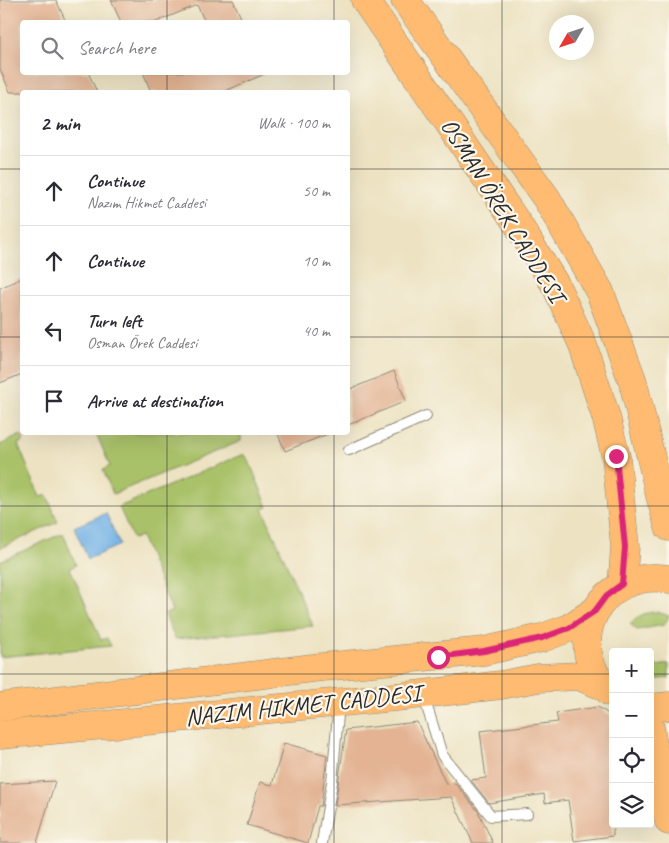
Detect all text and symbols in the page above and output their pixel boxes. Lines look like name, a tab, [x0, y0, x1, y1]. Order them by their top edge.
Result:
north arrow	[549, 15, 594, 60]
search box	[20, 20, 350, 75]
icon: search	[38, 34, 66, 62]
text: Search here	[78, 36, 155, 60]
text: 2 min	[40, 110, 80, 136]
text: Walk · 100 m	[258, 113, 330, 133]
street label: OSMAN ÖREK CADDESI	[434, 113, 574, 312]
text: Continue	[87, 169, 144, 193]
icon: ahead	[40, 177, 68, 205]
text: 50 m	[303, 181, 330, 201]
text: Nazım Hikmet Caddesi	[87, 193, 206, 213]
icon: ahead	[40, 247, 68, 275]
text: Continue	[87, 249, 144, 273]
text: 10 m	[303, 251, 330, 271]
text: Turn left	[87, 309, 142, 333]
icon: left	[40, 317, 68, 345]
text: 40 m	[303, 321, 330, 341]
text: Osman Örek Caddesi	[87, 333, 197, 353]
icon: arrive	[40, 387, 68, 415]
text: Arrive at destination	[87, 389, 223, 413]
route end	[605, 445, 628, 468]
route start	[427, 646, 450, 669]
map controls	[609, 648, 654, 828]
button: +	[609, 648, 654, 693]
street label: NAZIM HIKMET CADDESI	[184, 677, 427, 732]
button: −	[609, 693, 654, 738]
button: locate	[609, 738, 654, 783]
button: layers	[609, 783, 654, 828]

